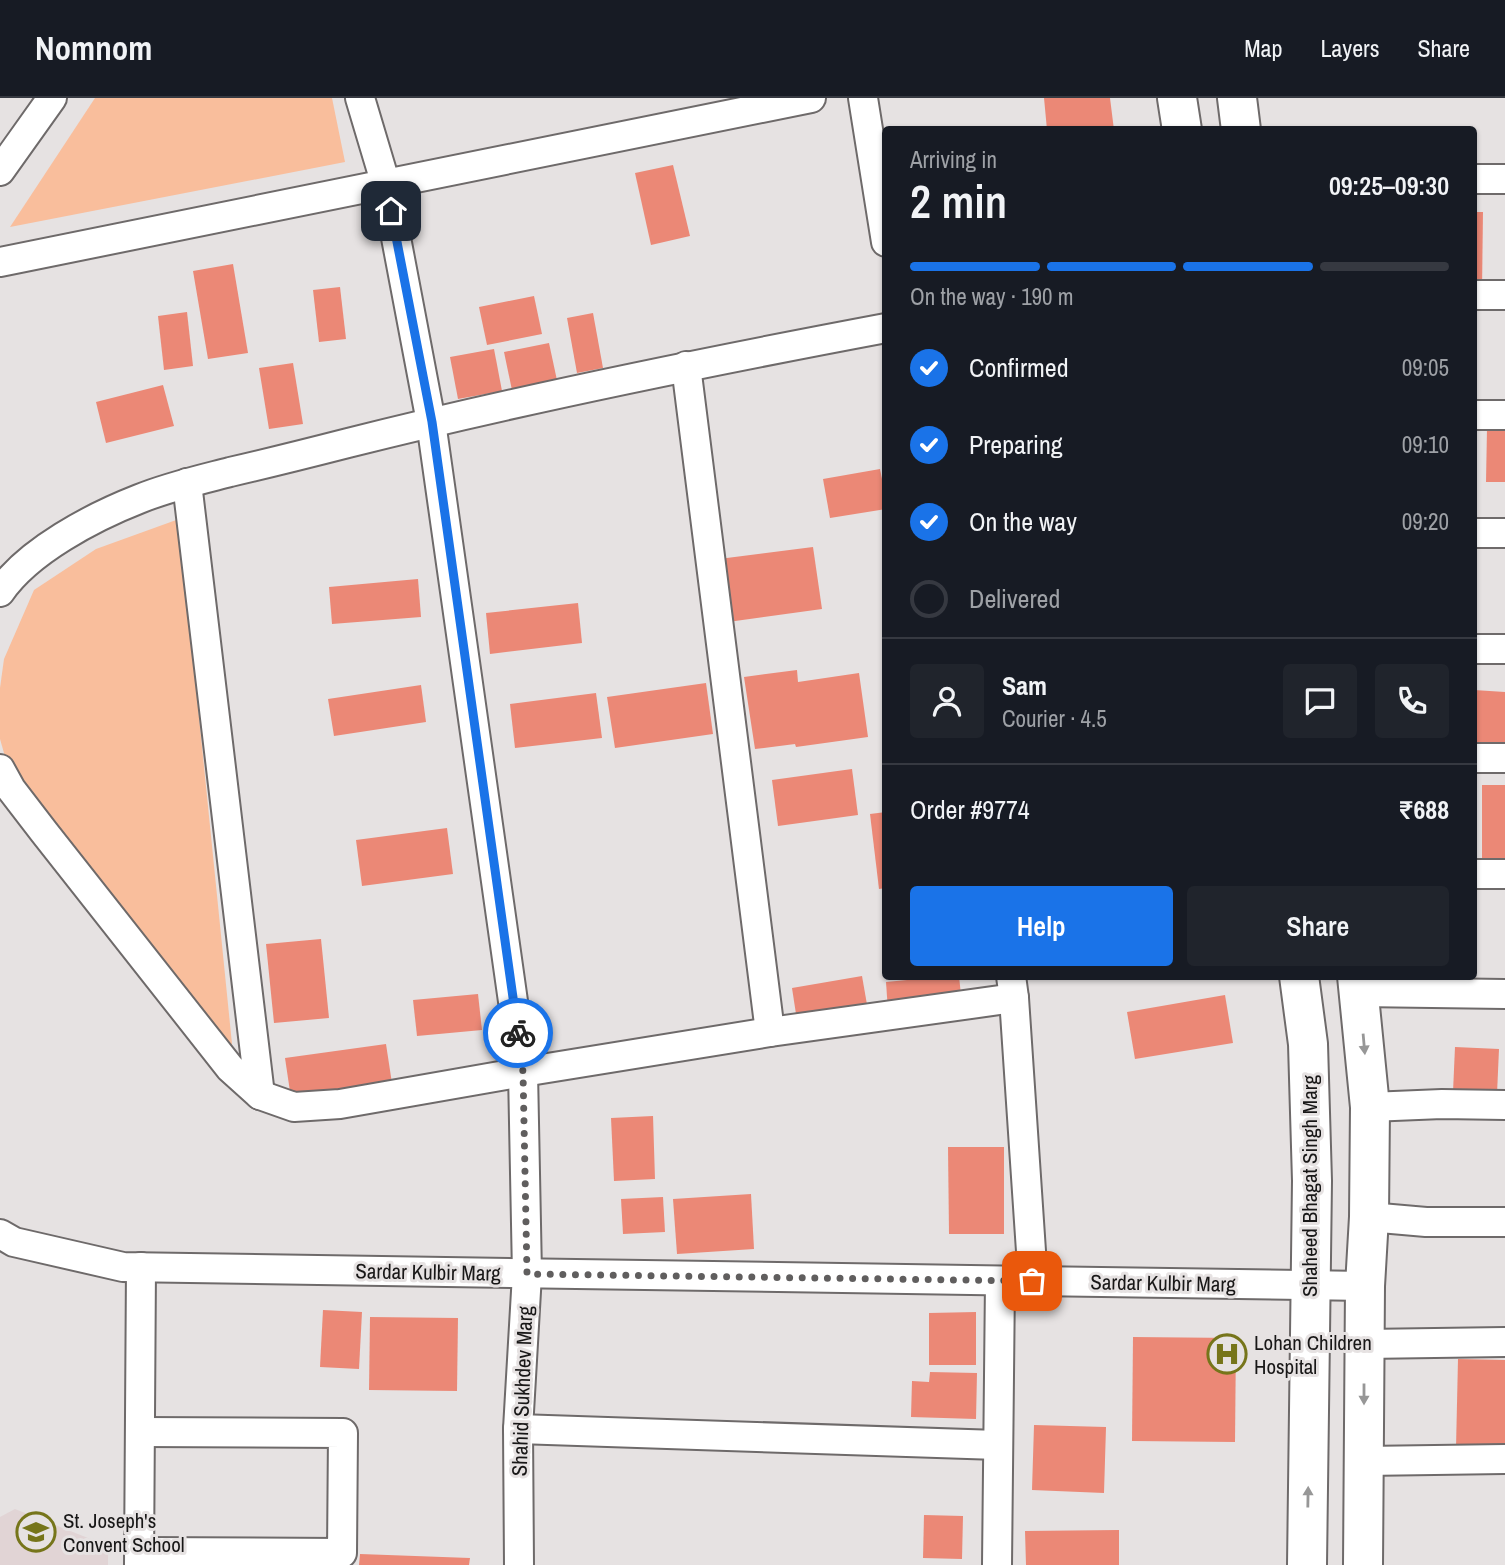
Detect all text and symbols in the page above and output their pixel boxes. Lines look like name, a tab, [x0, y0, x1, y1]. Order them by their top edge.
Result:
text: Nomnom	[35, 26, 152, 70]
text: Map	[1244, 32, 1282, 64]
text: Layers	[1320, 32, 1379, 64]
text: Share	[1417, 32, 1470, 64]
text: Arriving in	[910, 144, 997, 175]
text: 09:25–09:30	[1329, 168, 1449, 203]
text: 2 min	[910, 170, 1007, 232]
pin	[361, 181, 421, 241]
icon: home	[372, 192, 410, 230]
text: On the way · 190 m	[910, 281, 1074, 312]
icon: check	[910, 349, 948, 387]
text: Confirmed	[969, 350, 1069, 385]
text: 09:05	[1402, 352, 1449, 383]
icon: check	[910, 426, 948, 464]
text: Preparing	[969, 427, 1063, 462]
text: 09:10	[1402, 429, 1449, 460]
icon: check	[910, 503, 948, 541]
text: On the way	[969, 504, 1077, 539]
text: 09:20	[1402, 506, 1449, 537]
text: Delivered	[969, 581, 1060, 616]
button: person	[910, 664, 984, 738]
button: chat	[1283, 664, 1357, 738]
button: phone	[1375, 664, 1449, 738]
text: Sam	[1002, 668, 1047, 703]
text: Courier · 4.5	[1002, 703, 1107, 734]
text: Order #9774	[910, 792, 1030, 827]
text: ₹688	[1398, 792, 1449, 827]
button: Help	[910, 886, 1173, 966]
button: Share	[1187, 886, 1449, 966]
courier	[483, 998, 553, 1068]
icon: bike	[499, 1014, 537, 1052]
one-way arrow	[1358, 1034, 1369, 1056]
street label: Shaheed Bhagat Singh Marg	[1295, 1075, 1324, 1297]
pin	[1002, 1251, 1062, 1311]
street label: Sardar Kulbir Marg	[355, 1256, 501, 1288]
icon: bag	[1013, 1262, 1051, 1300]
street label: Sardar Kulbir Marg	[1090, 1267, 1236, 1299]
street label: Shahid Sukhdev Marg	[505, 1305, 539, 1477]
place label: Lohan Children Hospital	[1254, 1328, 1372, 1381]
hospital icon: Lohan Children Hospital	[1206, 1333, 1248, 1375]
one-way arrow	[1358, 1383, 1370, 1405]
one-way arrow	[1302, 1486, 1314, 1508]
place label: St. Joseph's Convent School	[63, 1506, 185, 1559]
school or university icon: St. Joseph's Convent School	[15, 1511, 57, 1553]

